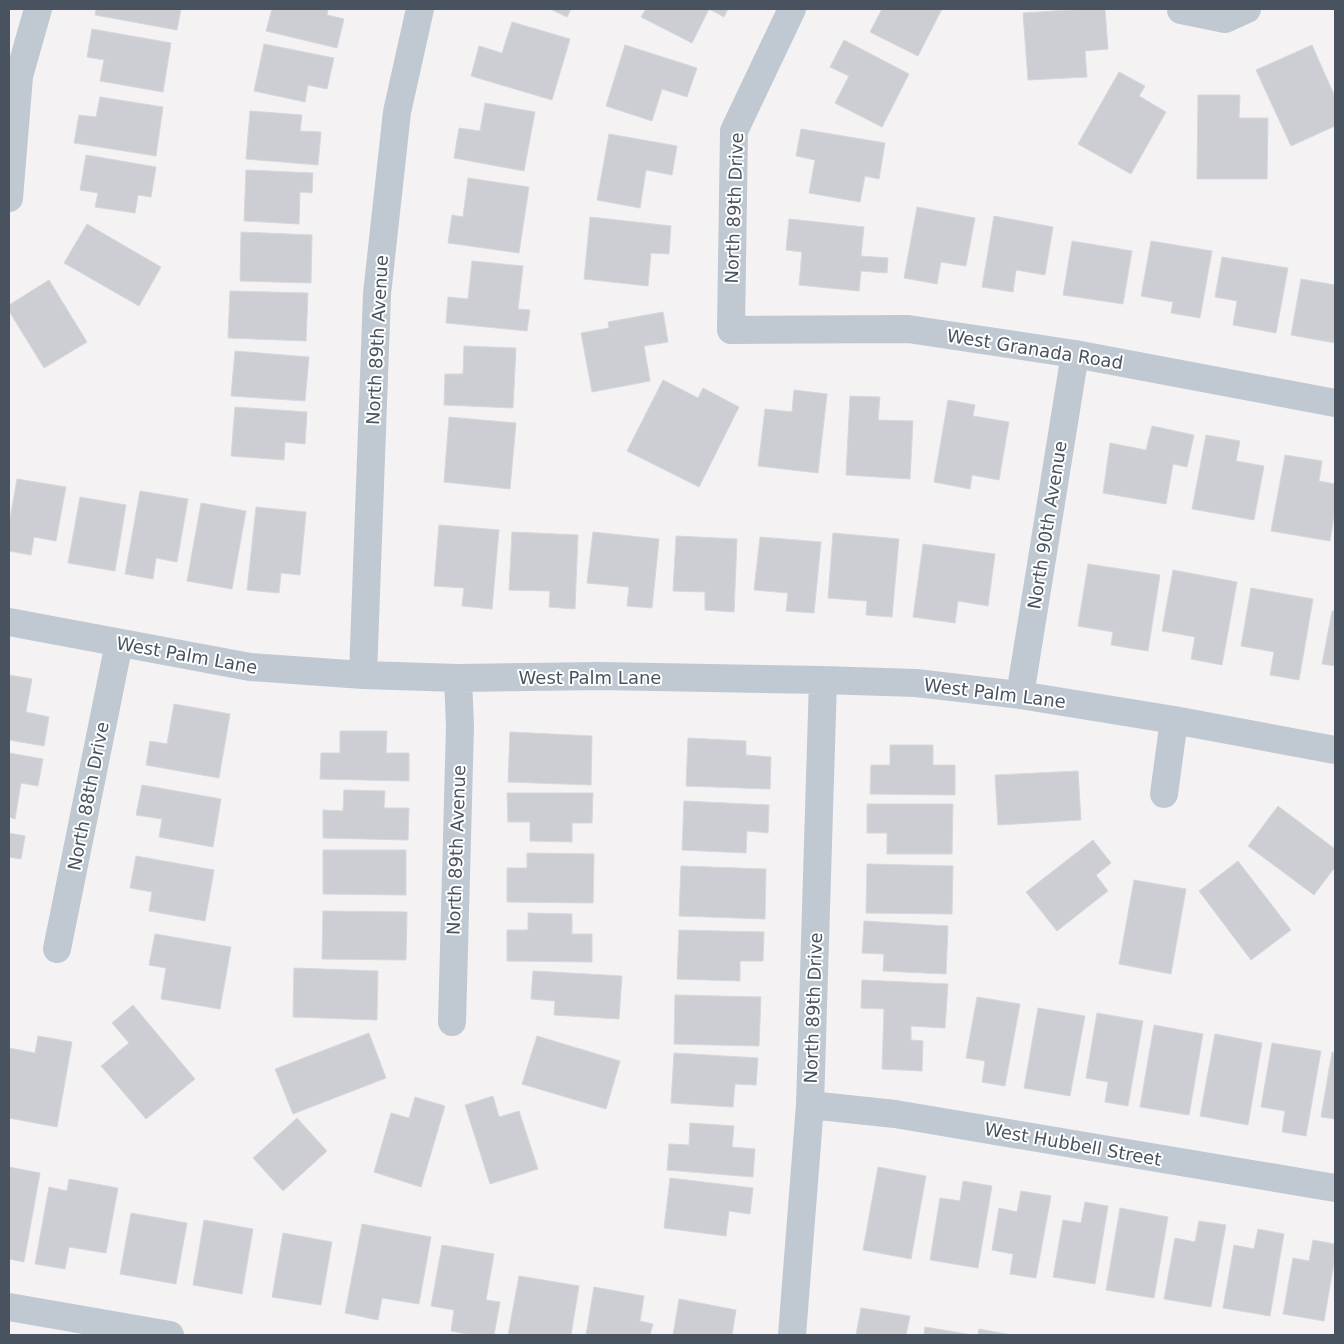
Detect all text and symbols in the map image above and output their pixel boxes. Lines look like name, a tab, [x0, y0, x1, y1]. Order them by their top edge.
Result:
street label: North 89th Drive	[721, 132, 747, 284]
street label: North 89th Avenue	[362, 255, 392, 425]
street label: West Granada Road	[945, 325, 1125, 373]
street label: North 90th Avenue	[1023, 439, 1071, 611]
street label: West Palm Lane	[115, 632, 259, 678]
street label: West Palm Lane	[519, 667, 661, 688]
street label: West Palm Lane	[923, 674, 1067, 712]
street label: North 88th Drive	[63, 720, 113, 872]
street label: North 89th Avenue	[443, 765, 469, 935]
street label: North 89th Drive	[800, 932, 826, 1084]
street label: West Hubbell Street	[983, 1118, 1163, 1170]

